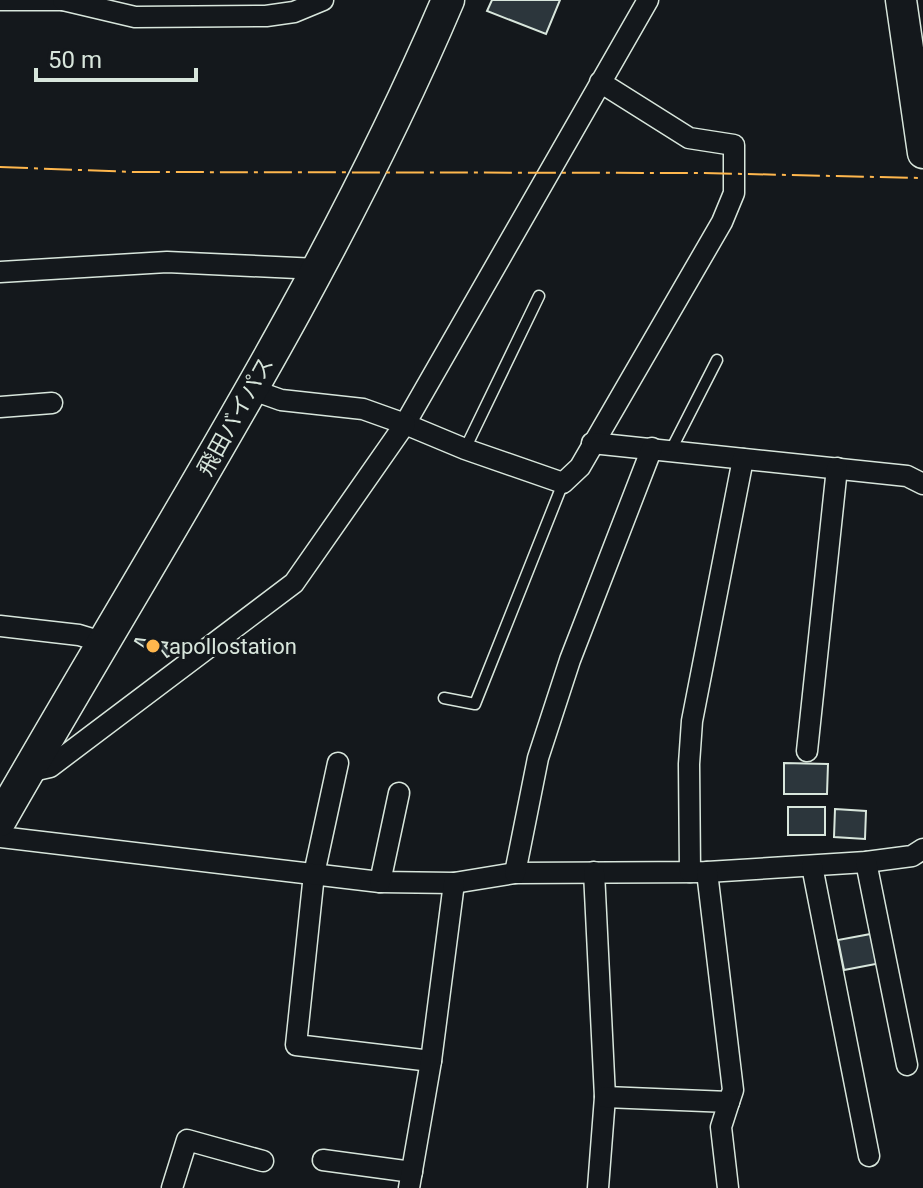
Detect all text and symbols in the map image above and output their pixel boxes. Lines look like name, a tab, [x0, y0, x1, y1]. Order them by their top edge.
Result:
scale bar	[36, 32, 196, 82]
text: 50 m	[48, 46, 102, 74]
street label: 飛田バイパス	[193, 353, 278, 480]
place label: apollostation	[169, 634, 297, 659]
marker: apollostation	[144, 637, 162, 655]

